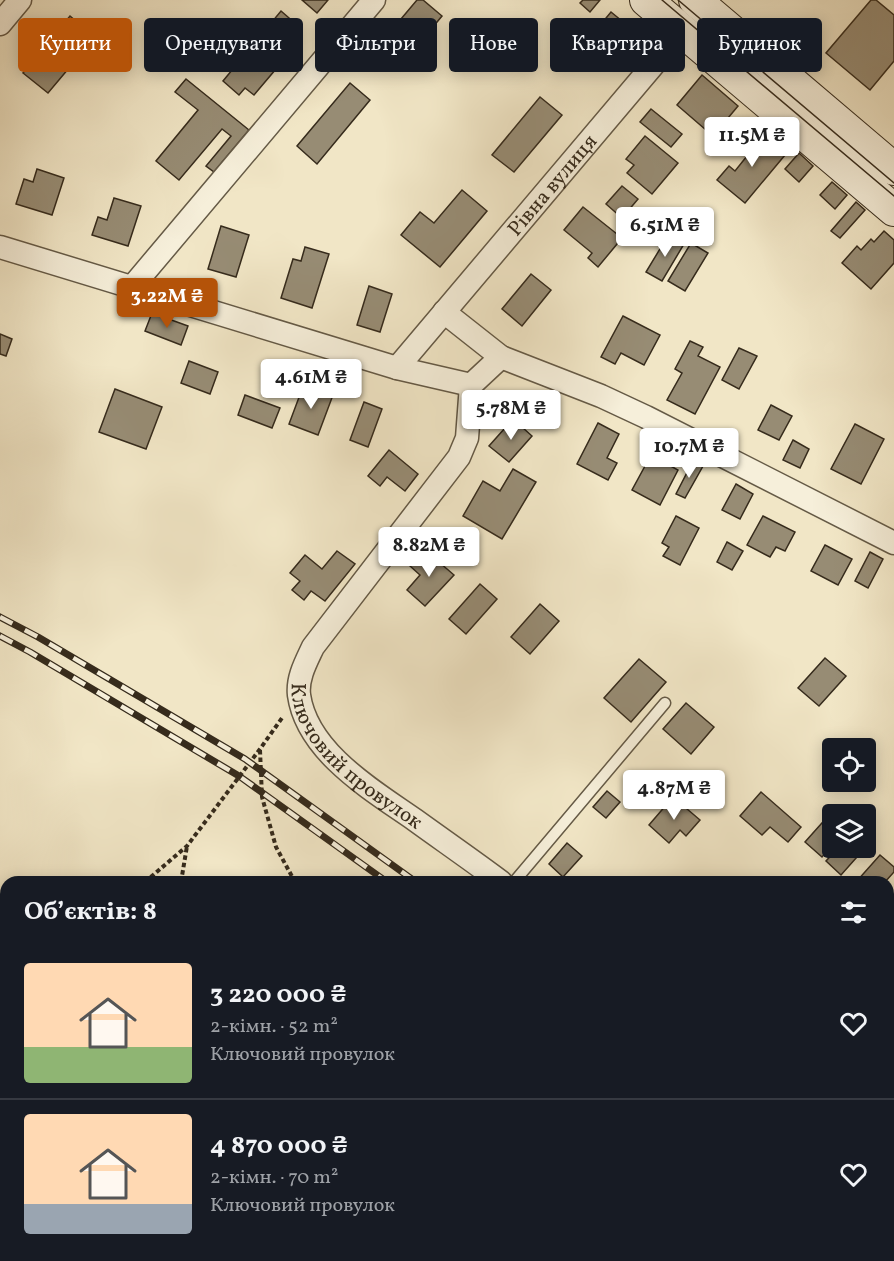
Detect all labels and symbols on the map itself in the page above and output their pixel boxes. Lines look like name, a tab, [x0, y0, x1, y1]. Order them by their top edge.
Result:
pin: 11.5M ₴	[697, 117, 807, 168]
street label: Рівна вулиця	[502, 128, 605, 243]
pin: 6.51M ₴	[610, 207, 720, 258]
pin: 3.22M ₴	[112, 278, 222, 329]
pin: 4.61M ₴	[256, 359, 366, 410]
pin: 5.78M ₴	[456, 390, 566, 441]
pin: 10.7M ₴	[634, 428, 744, 479]
pin: 8.82M ₴	[374, 527, 484, 578]
street label: Ключовий провулок	[283, 683, 428, 837]
pin: 4.87M ₴	[619, 770, 729, 821]

